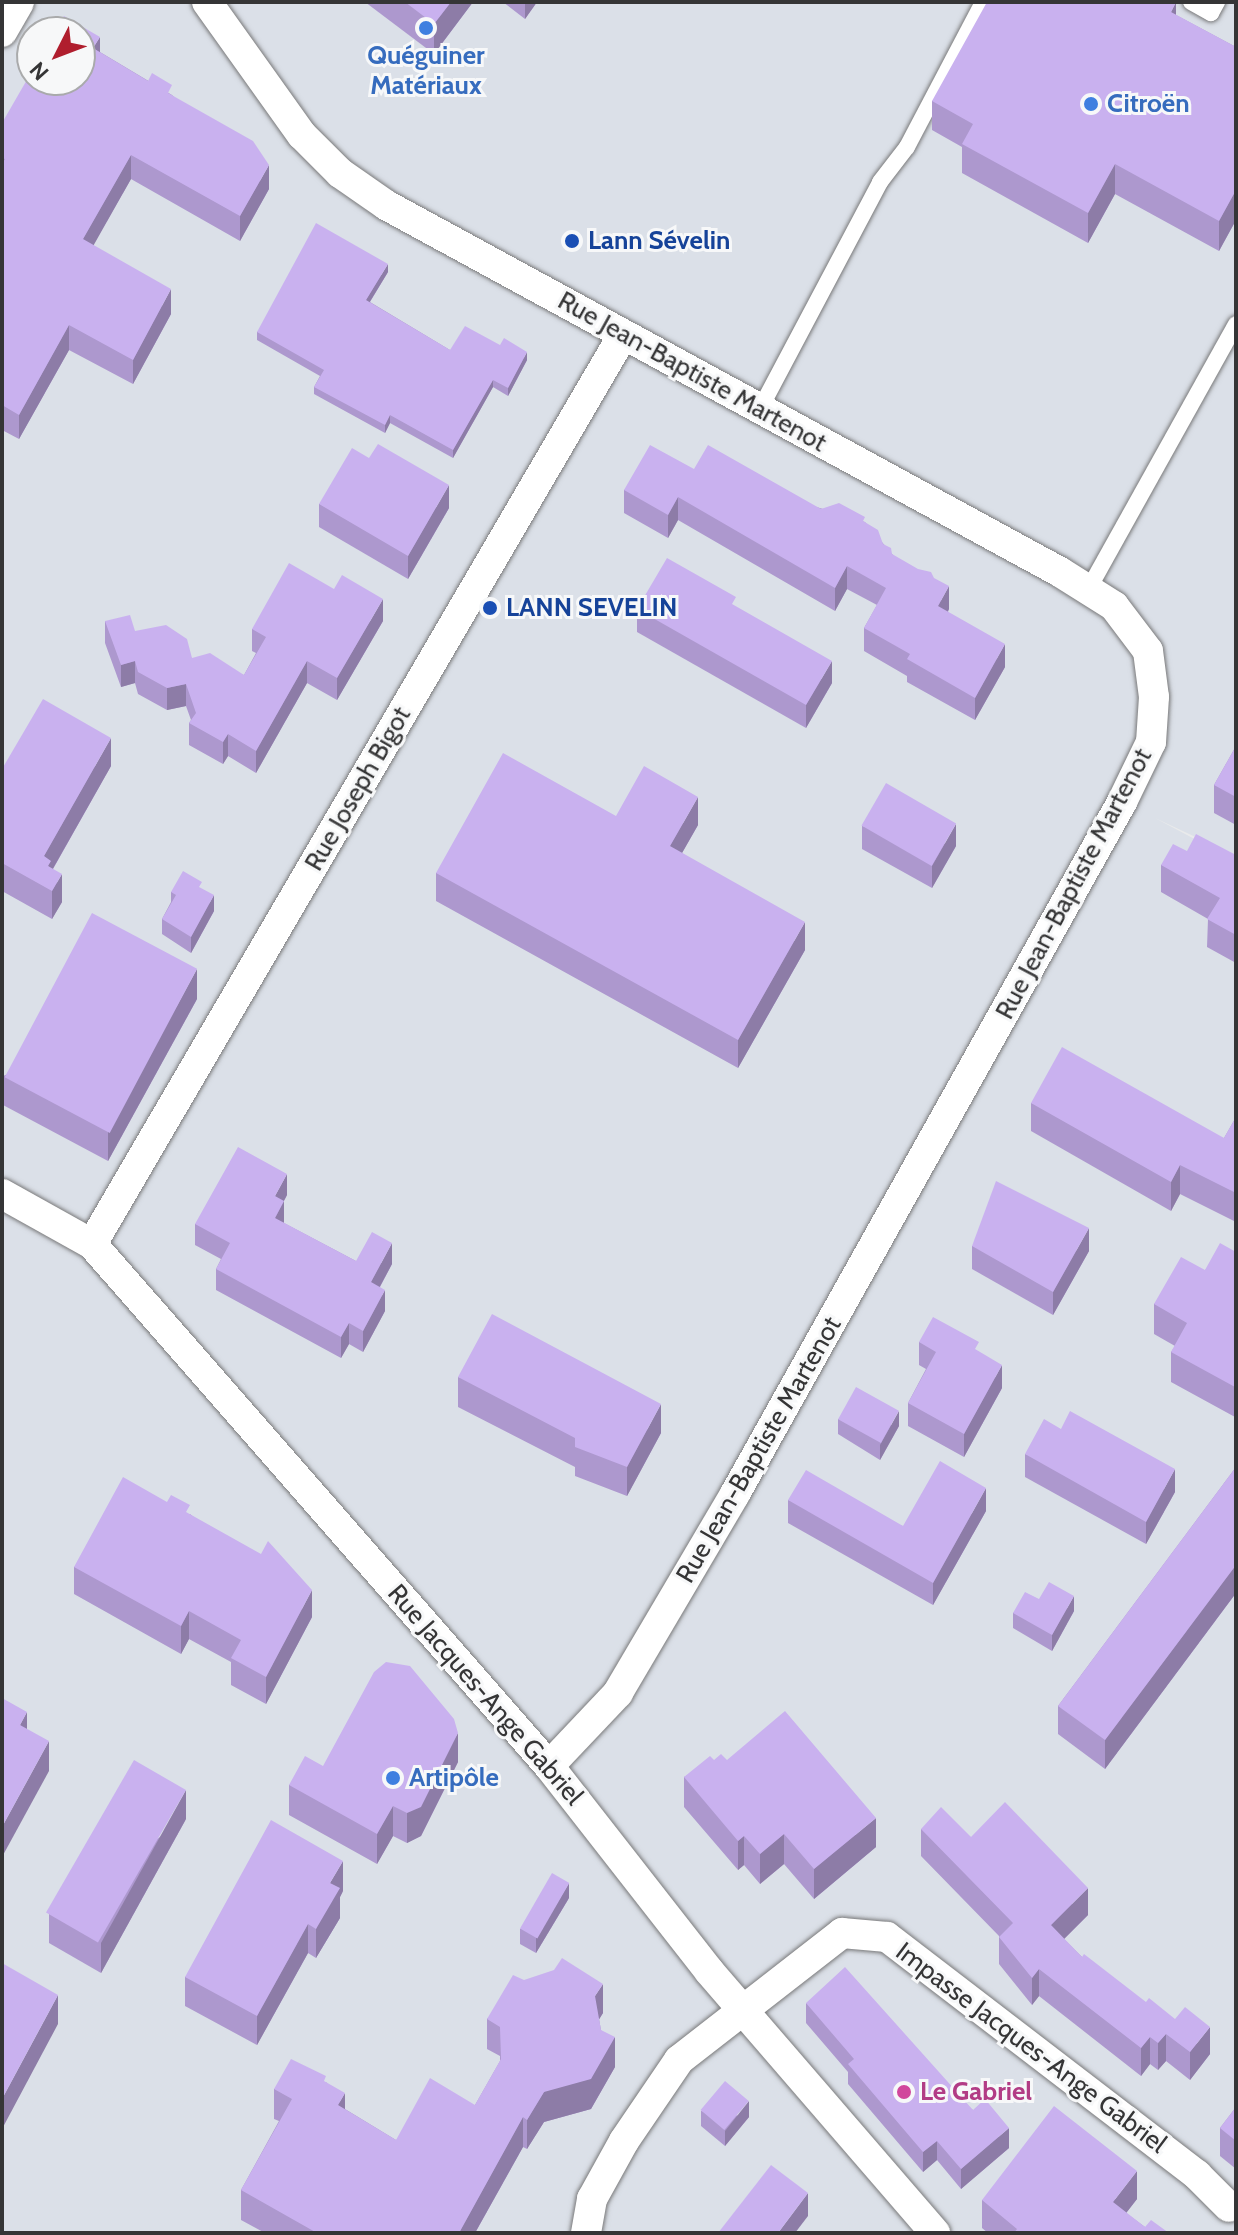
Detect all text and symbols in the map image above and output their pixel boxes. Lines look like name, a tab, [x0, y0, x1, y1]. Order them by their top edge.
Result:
north arrow	[16, 16, 96, 96]
marker: Quéguiner Matériaux	[417, 19, 435, 37]
place label: Quéguiner Matériaux	[367, 40, 485, 102]
text: N	[24, 56, 55, 86]
place label: Citroën	[1107, 88, 1189, 120]
marker: Citroën	[1082, 95, 1100, 113]
place label: Lann Sévelin	[588, 225, 730, 257]
marker: Lann Sévelin	[563, 232, 581, 250]
street label: Rue Jean-Baptiste Martenot	[552, 285, 832, 459]
place label: LANN SEVELIN	[506, 592, 677, 624]
marker: LANN SEVELIN	[481, 599, 499, 617]
street label: Rue Joseph Bigot	[299, 702, 417, 876]
street label: Rue Jean-Baptiste Martenot	[989, 743, 1159, 1025]
street label: Rue Jean-Baptiste Martenot	[670, 1311, 848, 1589]
street label: Rue Jacques-Ange Gabriel	[381, 1578, 589, 1812]
place label: Artipôle	[409, 1762, 499, 1794]
marker: Artipôle	[384, 1769, 402, 1787]
street label: Impasse Jacques-Ange Gabriel	[890, 1936, 1172, 2160]
place label: Le Gabriel	[920, 2076, 1032, 2108]
marker: Le Gabriel	[895, 2083, 913, 2101]

